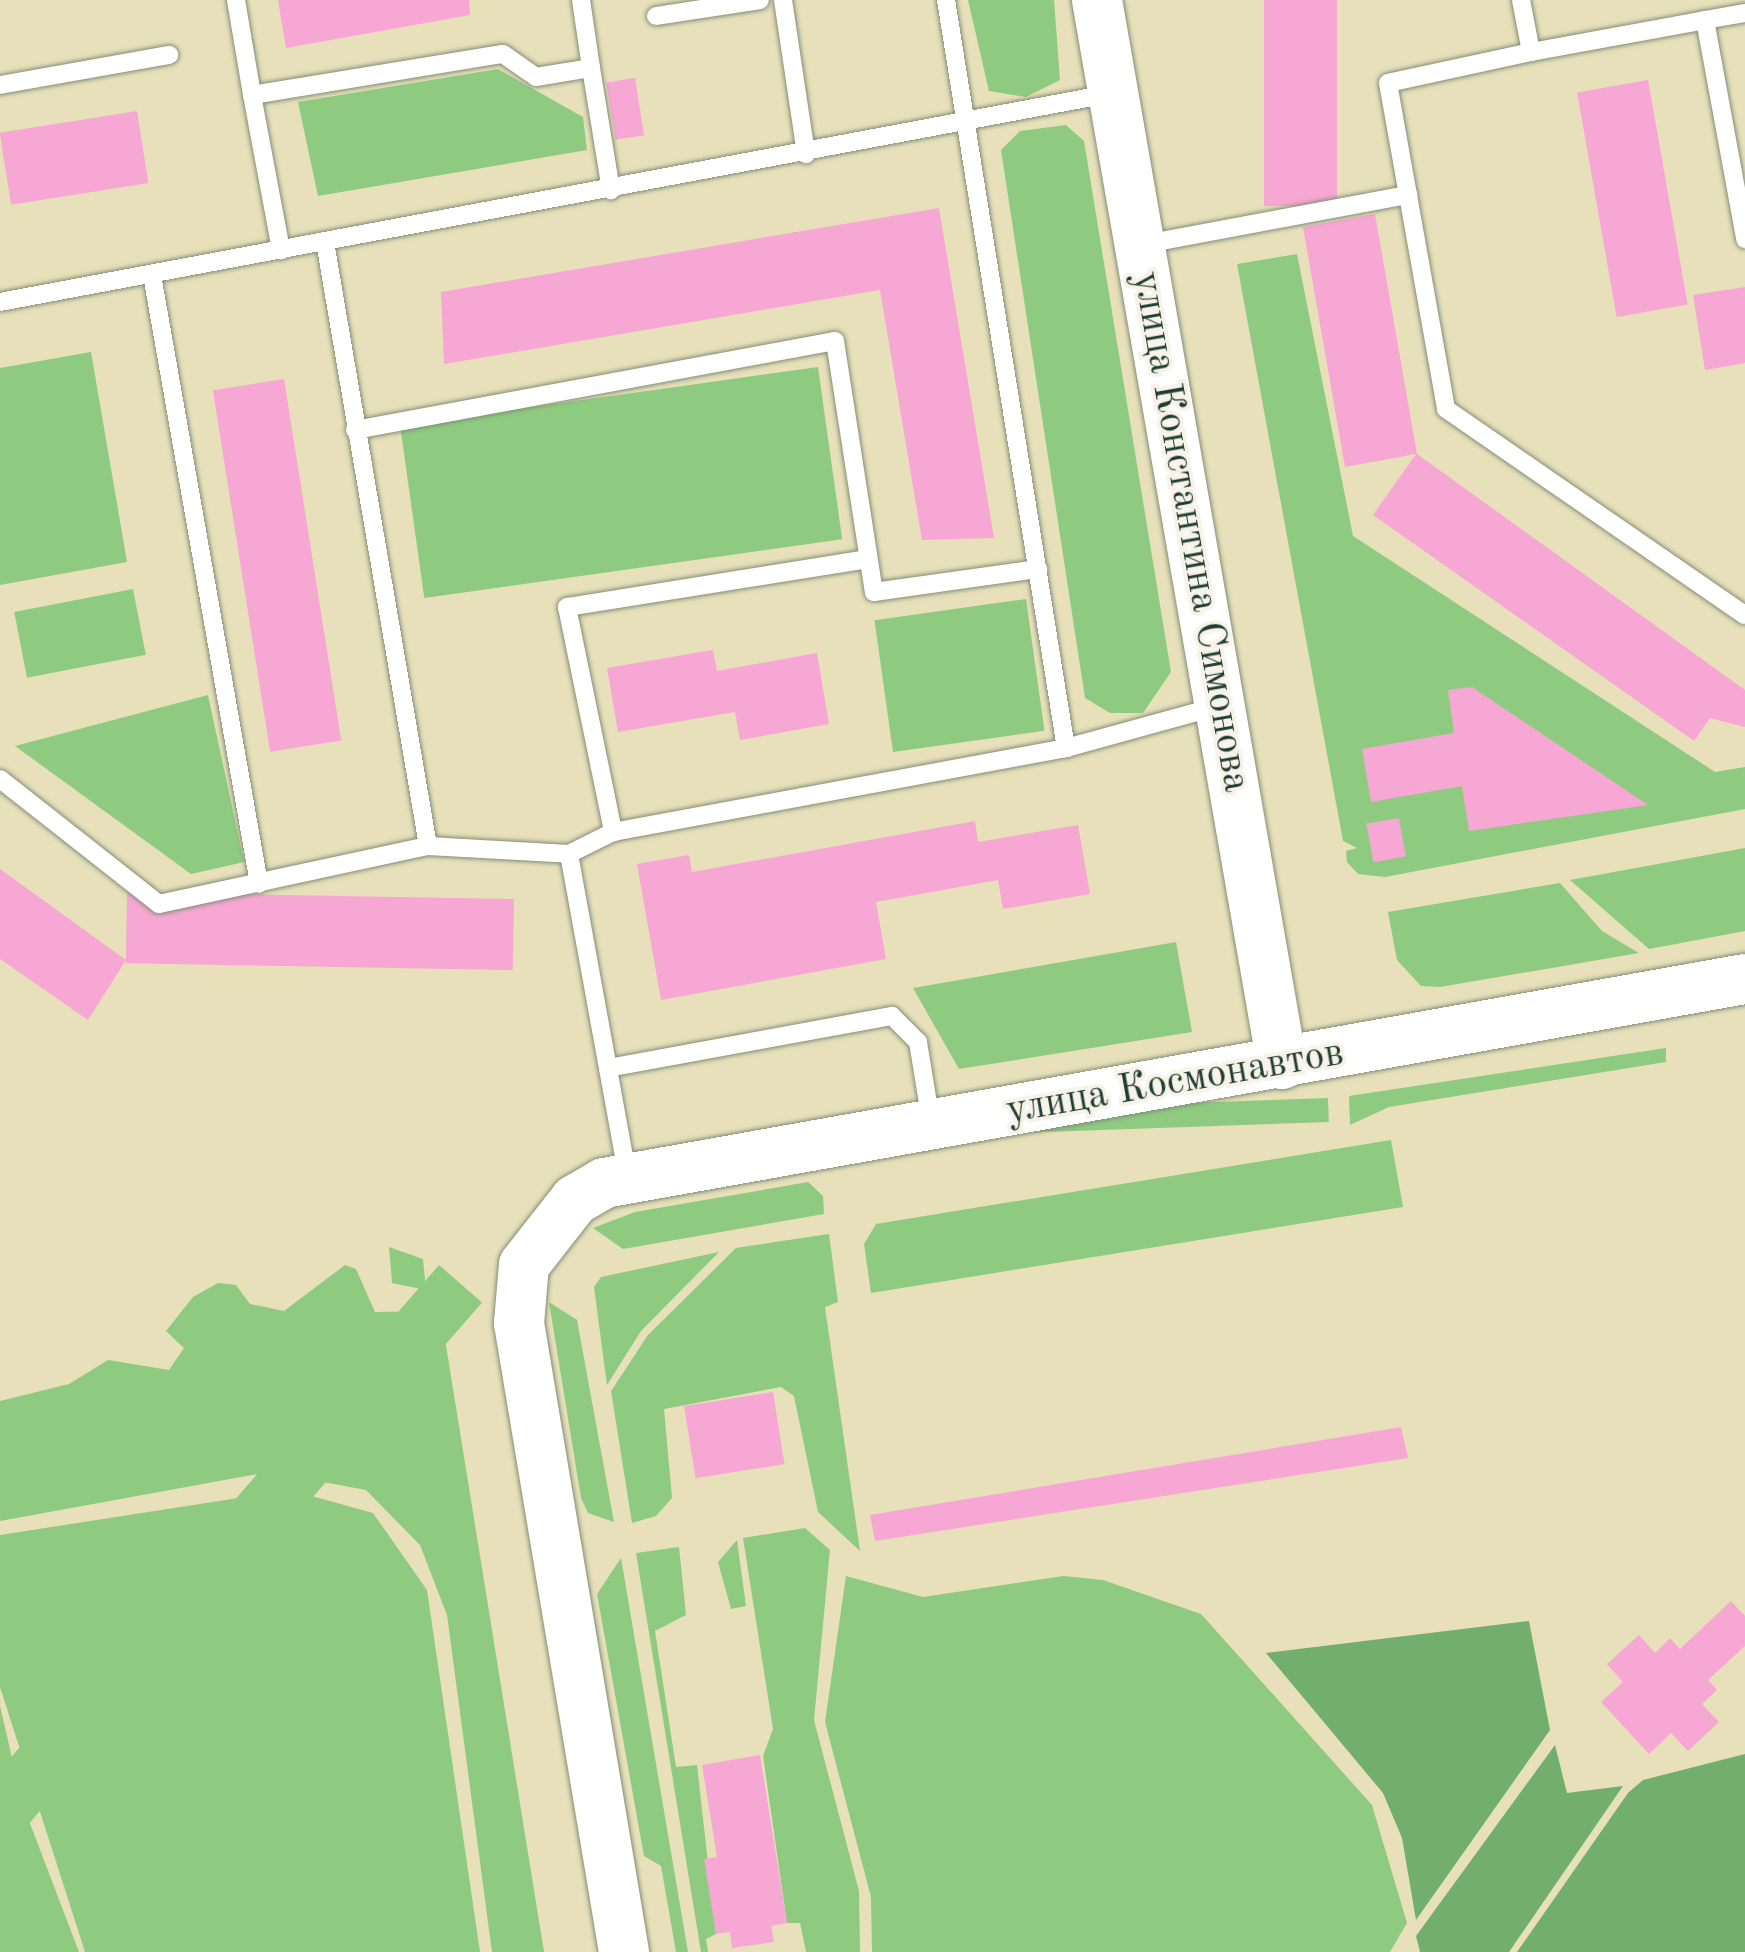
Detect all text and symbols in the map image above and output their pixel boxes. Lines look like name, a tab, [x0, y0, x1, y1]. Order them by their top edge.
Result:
street label: улица Константина Симонова	[1121, 268, 1259, 796]
street label: улица Космонавтов	[1003, 1030, 1347, 1136]

